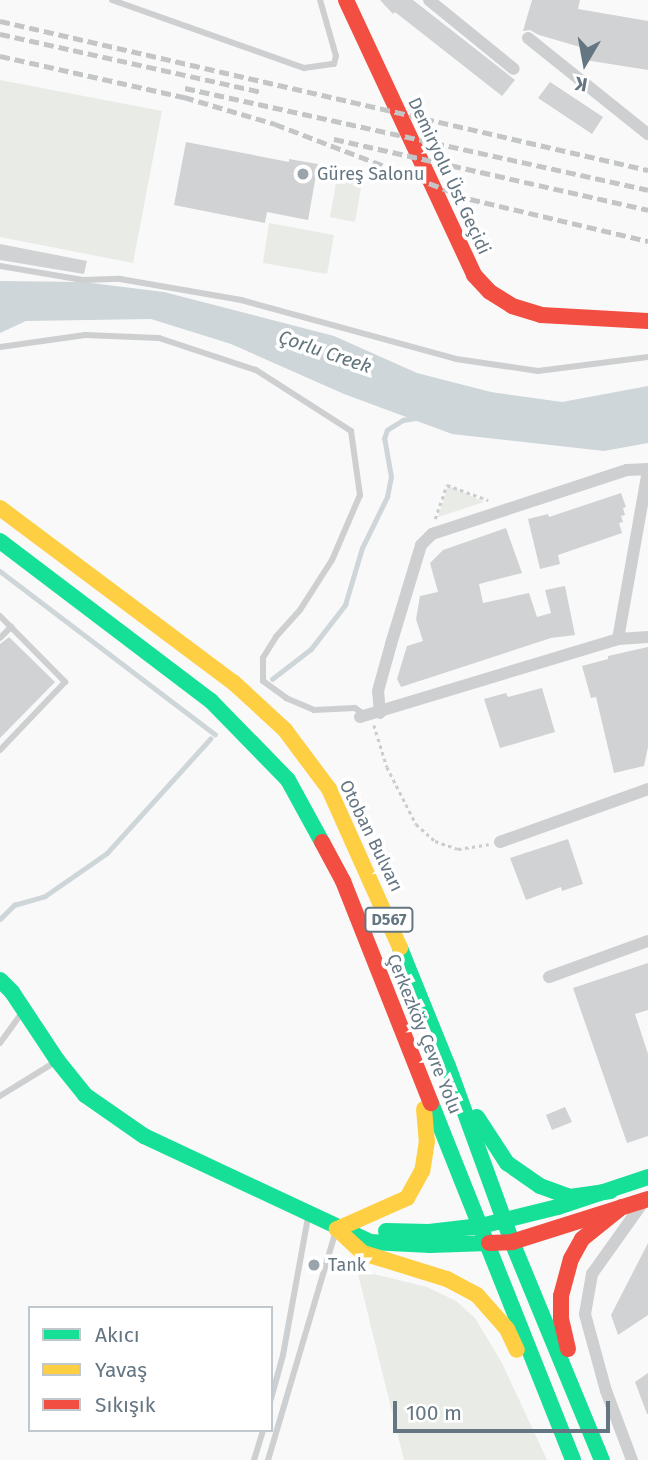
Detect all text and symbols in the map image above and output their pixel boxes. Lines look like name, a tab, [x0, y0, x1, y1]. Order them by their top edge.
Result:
north arrow	[550, 28, 620, 98]
text: K	[573, 72, 589, 97]
street label: Demiryolu Üst Geçidi	[403, 94, 495, 258]
place label: Güreş Salonu	[317, 163, 424, 185]
marker: Güreş Salonu	[295, 166, 311, 182]
water label: Çorlu Creek	[276, 326, 374, 378]
street label: Otoban Bulvarı	[335, 777, 407, 895]
road number: D567	[363, 908, 415, 932]
street label: Çerkezköy Çevre Yolu	[382, 951, 466, 1117]
place label: Tank	[328, 1254, 366, 1276]
marker: Tank	[306, 1257, 322, 1273]
legend	[28, 1306, 273, 1432]
text: Akıcı	[95, 1322, 140, 1348]
text: Yavaş	[95, 1357, 147, 1383]
scale bar	[396, 1386, 613, 1430]
text: Sıkışık	[95, 1392, 156, 1418]
text: 100 m	[406, 1400, 462, 1426]

